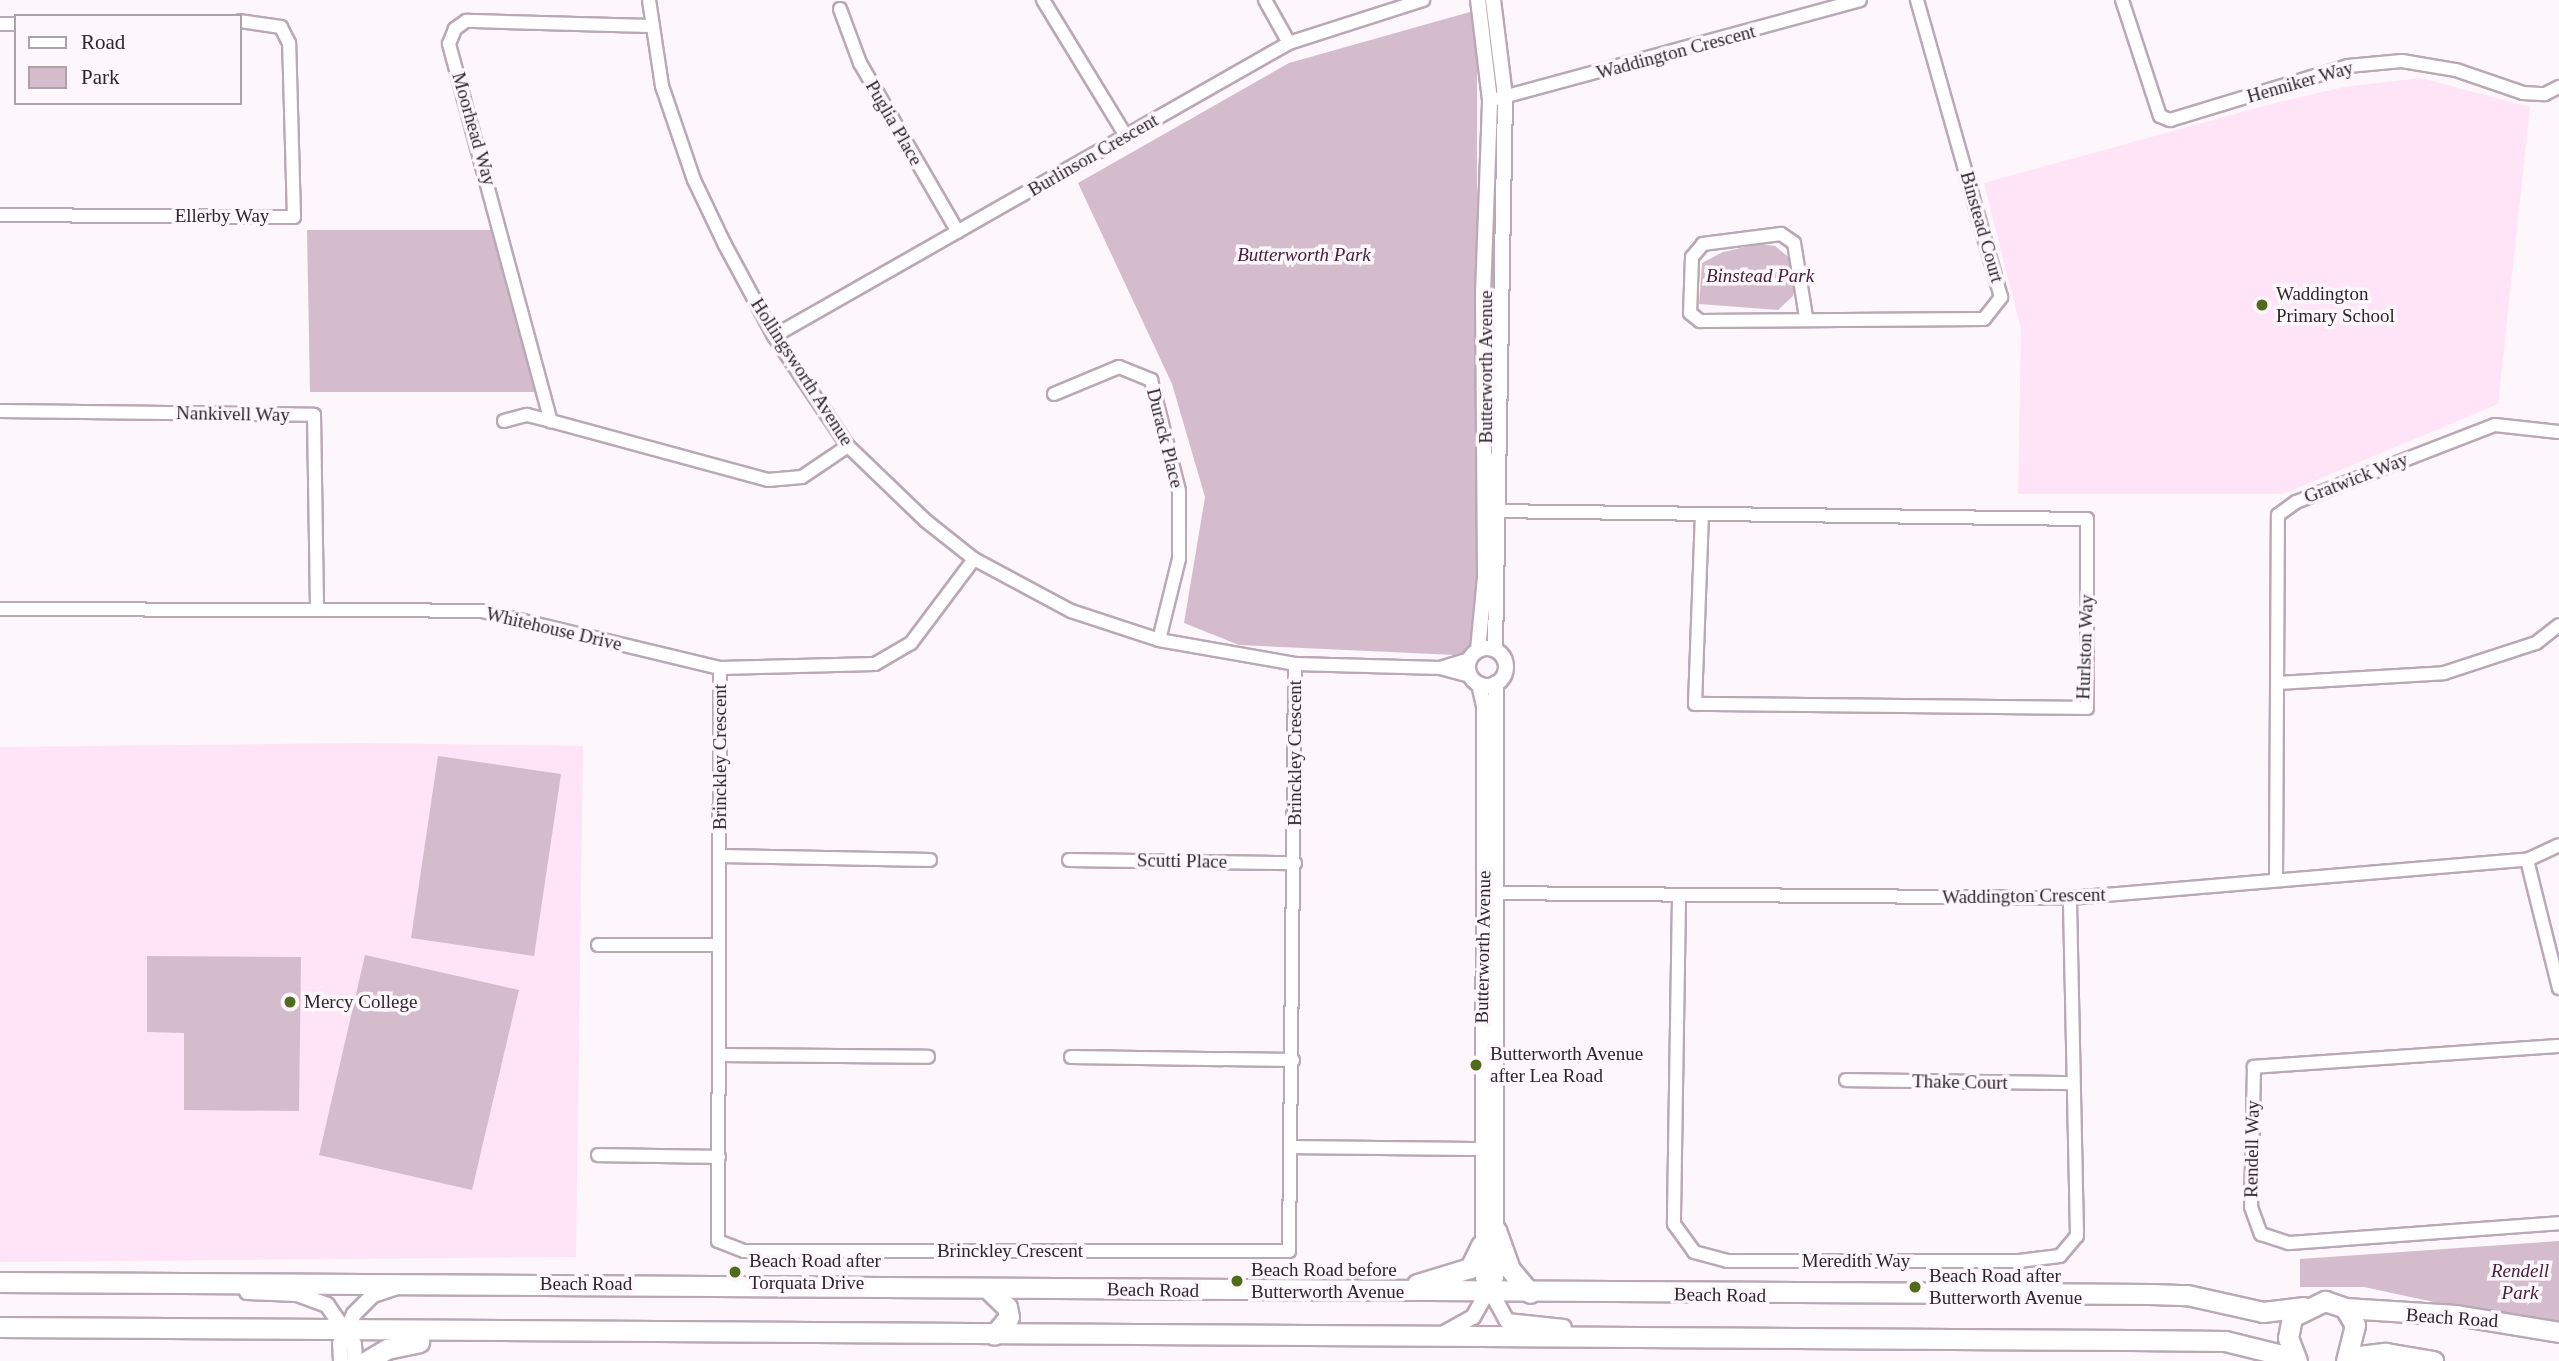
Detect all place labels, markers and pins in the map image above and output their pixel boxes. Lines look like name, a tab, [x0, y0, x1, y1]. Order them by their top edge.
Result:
place label: Waddington Primary School	[2276, 283, 2395, 327]
marker: Waddington Primary School	[2254, 297, 2270, 313]
place label: Mercy College	[304, 991, 417, 1013]
marker: Mercy College	[282, 994, 298, 1010]
place label: Butterworth Avenue after Lea Road	[1490, 1043, 1644, 1087]
marker: Butterworth Avenue after Lea Road	[1468, 1057, 1484, 1073]
place label: Beach Road after Torquata Drive	[749, 1250, 881, 1294]
place label: Beach Road before Butterworth Avenue	[1251, 1259, 1405, 1303]
marker: Beach Road after Torquata Drive	[727, 1264, 743, 1280]
place label: Beach Road after Butterworth Avenue	[1929, 1265, 2083, 1309]
marker: Beach Road before Butterworth Avenue	[1229, 1273, 1245, 1289]
marker: Beach Road after Butterworth Avenue	[1907, 1279, 1923, 1295]

